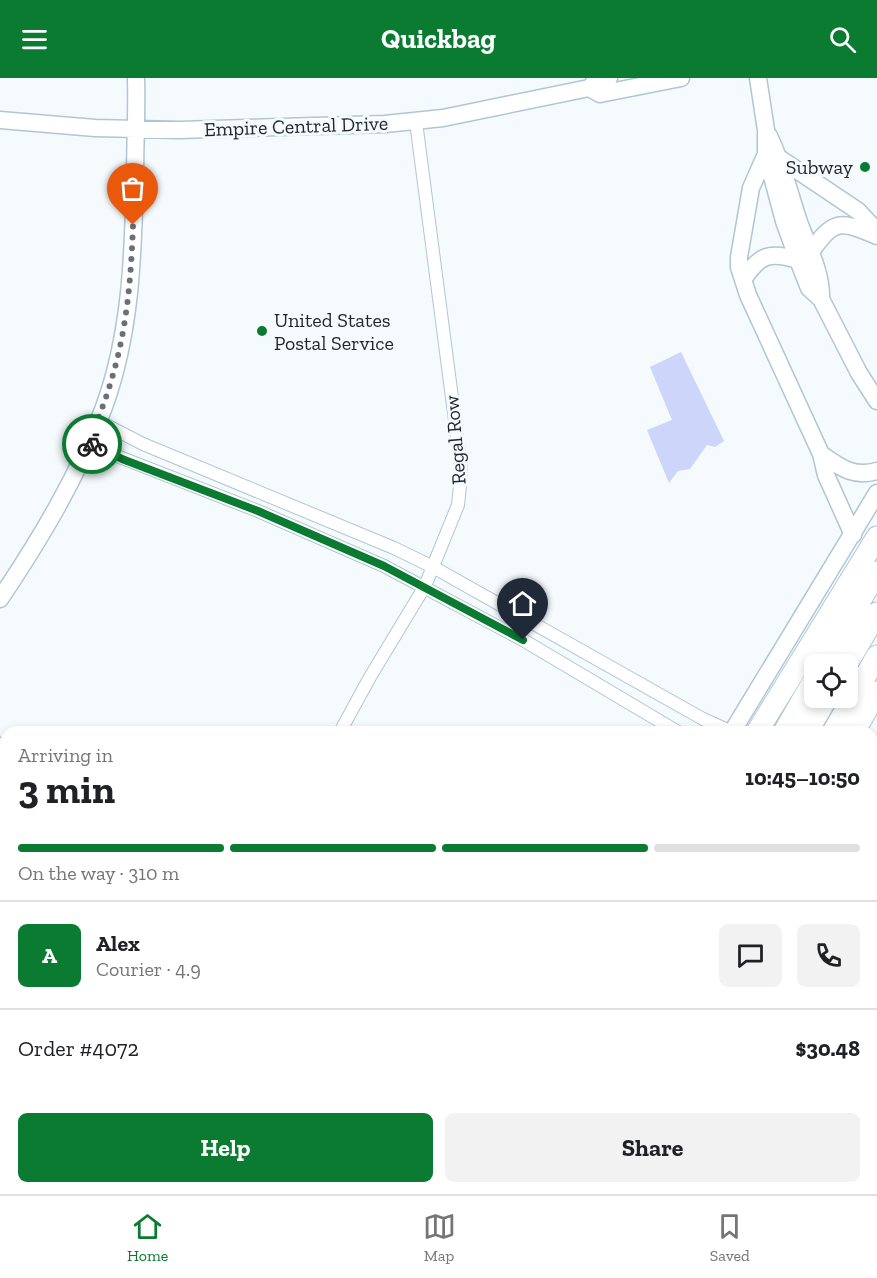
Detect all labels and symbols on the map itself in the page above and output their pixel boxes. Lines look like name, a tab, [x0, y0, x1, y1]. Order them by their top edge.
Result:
street label: Empire Central Drive	[204, 111, 388, 141]
place label: Subway	[786, 155, 854, 179]
marker: Subway	[858, 160, 872, 174]
pin	[107, 163, 158, 225]
place label: United States Postal Service	[274, 308, 394, 355]
marker: United States Postal Service	[255, 324, 269, 338]
street label: Regal Row	[439, 394, 471, 486]
courier	[62, 414, 122, 474]
pin	[497, 578, 548, 640]

